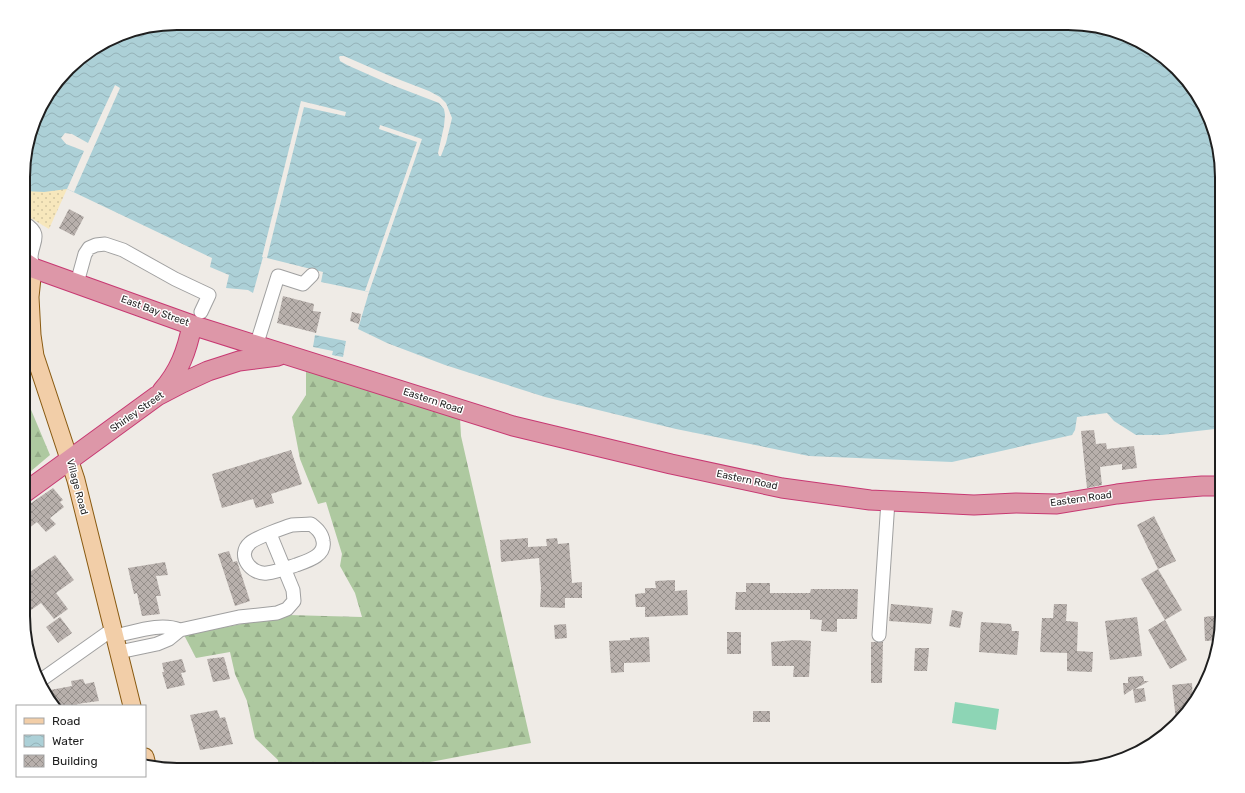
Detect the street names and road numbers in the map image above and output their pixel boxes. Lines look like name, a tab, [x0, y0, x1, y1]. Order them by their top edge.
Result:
street label: East Bay Street	[119, 293, 191, 329]
street label: Eastern Road	[402, 386, 464, 416]
street label: Shirley Street	[108, 389, 166, 435]
street label: Village Road	[64, 458, 90, 516]
street label: Eastern Road	[715, 468, 779, 492]
street label: Eastern Road	[1049, 489, 1113, 509]

